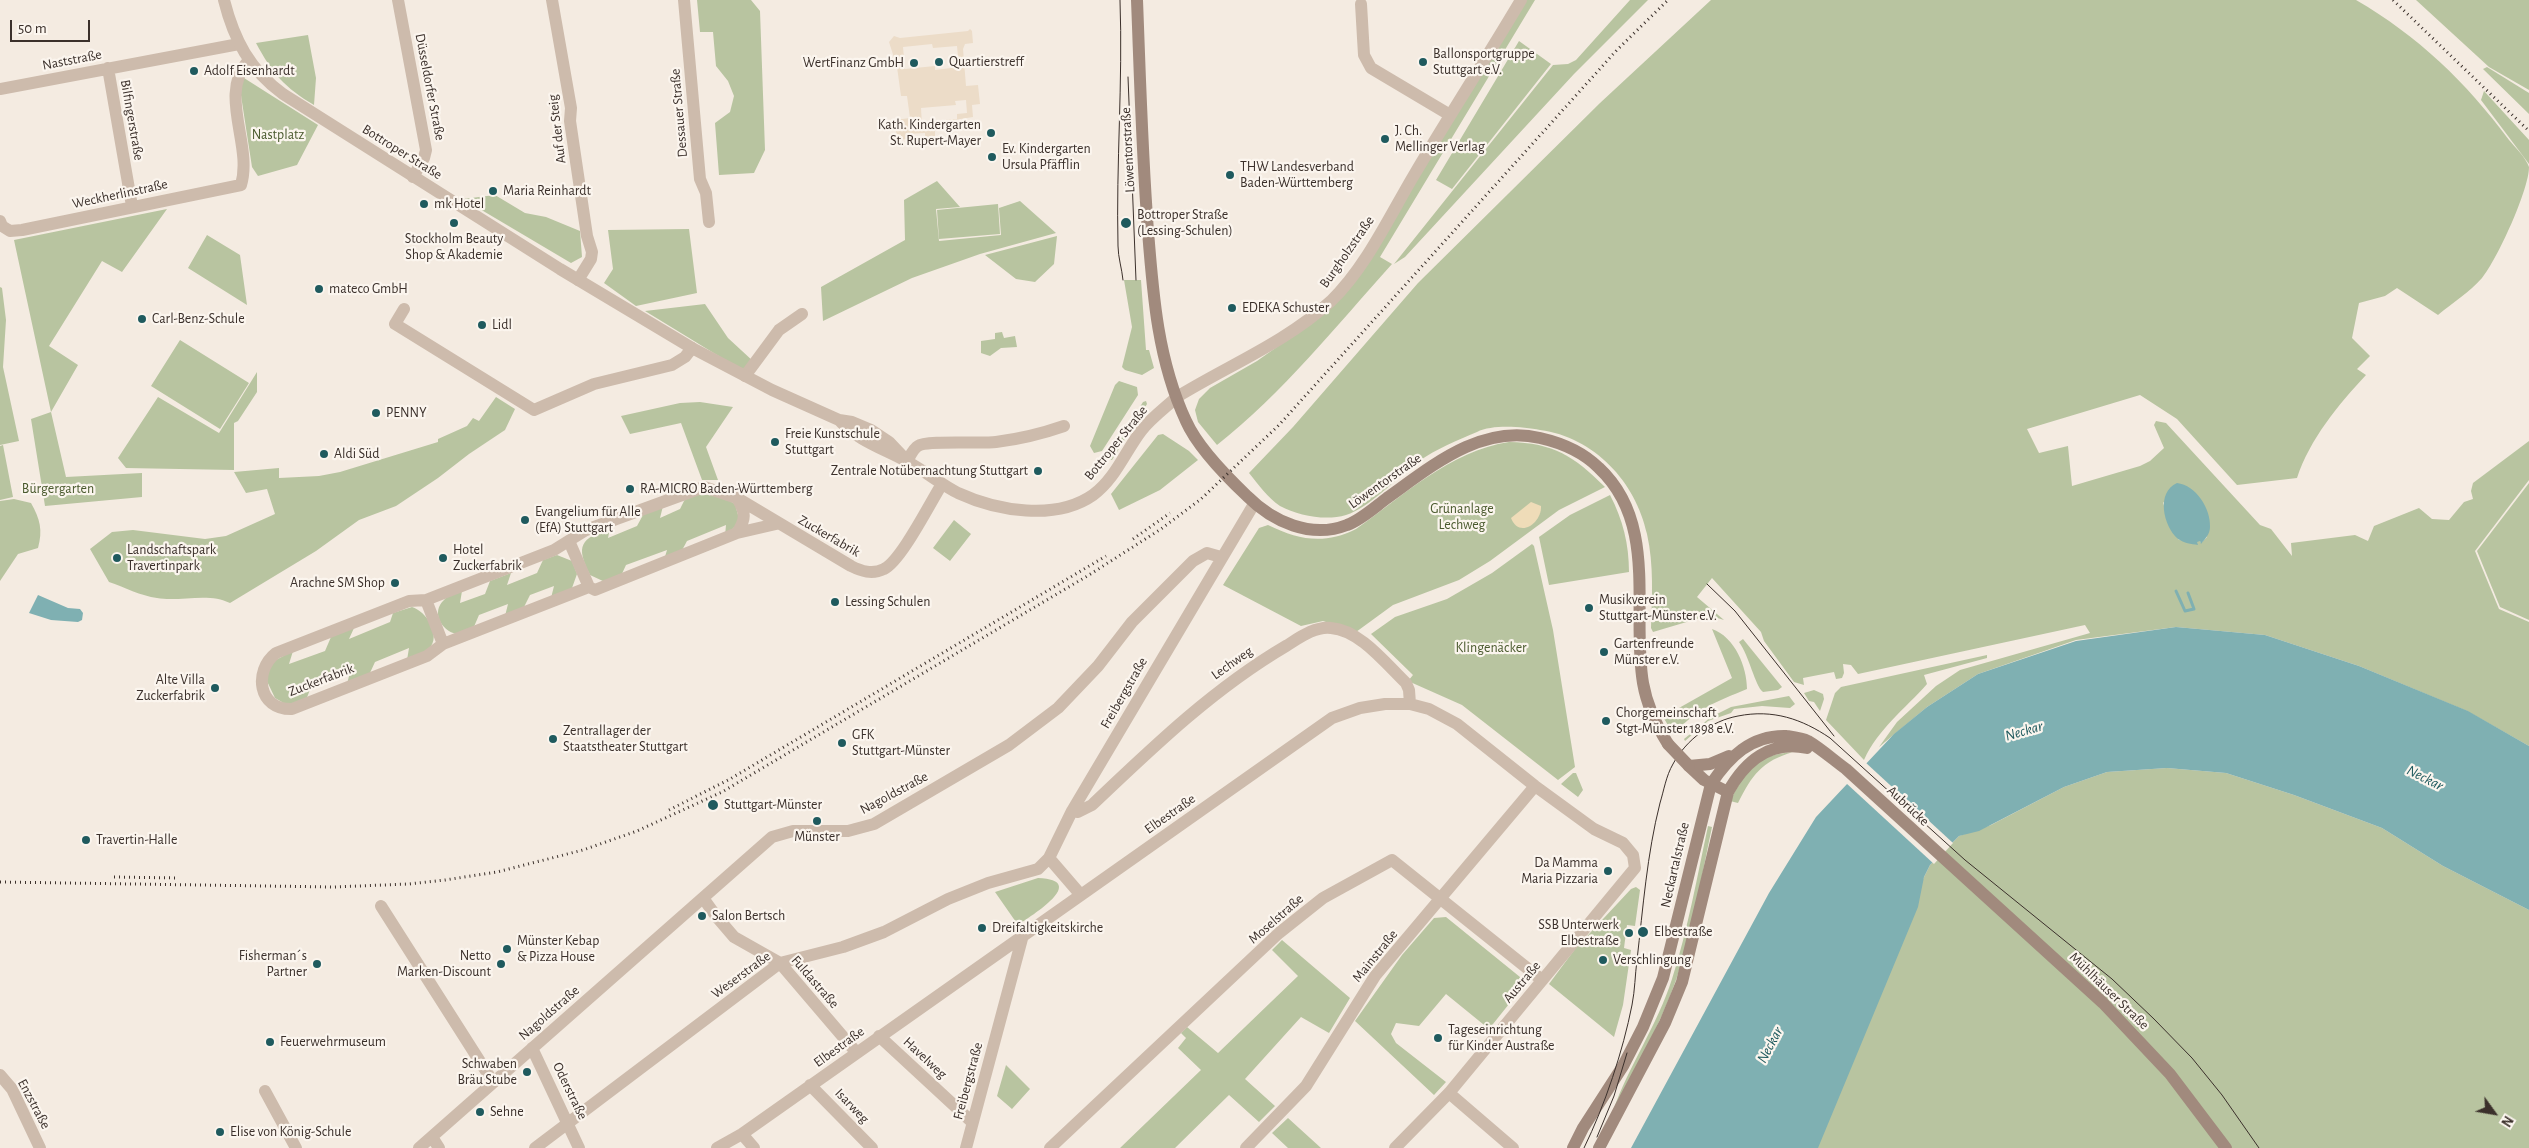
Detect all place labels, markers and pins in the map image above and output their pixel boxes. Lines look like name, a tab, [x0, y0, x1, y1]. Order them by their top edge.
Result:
place label: Ballonsportgruppe Stuttgart e.V.	[1433, 46, 1535, 78]
place label: Quartierstreff	[949, 54, 1024, 70]
place label: WertFinanz GmbH	[803, 55, 904, 71]
marker: Quartierstreff	[933, 56, 945, 68]
marker: Ballonsportgruppe Stuttgart e.V.	[1417, 56, 1429, 68]
marker: WertFinanz GmbH	[908, 57, 920, 69]
place label: Adolf Eisenhardt	[204, 63, 295, 79]
marker: Adolf Eisenhardt	[188, 65, 200, 77]
place label: Kath. Kindergarten St. Rupert-Mayer	[878, 117, 981, 150]
place label: J. Ch. Mellinger Verlag	[1395, 123, 1485, 156]
marker: Kath. Kindergarten St. Rupert-Mayer	[985, 127, 997, 139]
marker: J. Ch. Mellinger Verlag	[1379, 133, 1391, 145]
place label: Ev. Kindergarten Ursula Pfäfflin	[1002, 141, 1091, 174]
marker: Ev. Kindergarten Ursula Pfäfflin	[986, 151, 998, 163]
place label: THW Landesverband Baden-Württemberg	[1240, 159, 1354, 192]
marker: THW Landesverband Baden-Württemberg	[1224, 169, 1236, 181]
place label: Maria Reinhardt	[503, 183, 591, 199]
marker: Maria Reinhardt	[487, 185, 499, 197]
place label: mk Hotel	[434, 196, 484, 212]
marker: mk Hotel	[418, 198, 430, 210]
place label: Bottroper Straße (Lessing-Schulen)	[1137, 207, 1233, 240]
marker: Bottroper Straße (Lessing-Schulen)	[1119, 216, 1133, 230]
marker: Stockholm Beauty Shop & Akademie	[448, 217, 460, 229]
place label: Stockholm Beauty Shop & Akademie	[405, 231, 503, 264]
place label: mateco GmbH	[329, 281, 408, 297]
marker: mateco GmbH	[313, 283, 325, 295]
place label: EDEKA Schuster	[1242, 300, 1329, 316]
marker: EDEKA Schuster	[1226, 302, 1238, 314]
place label: Carl-Benz-Schule	[152, 311, 245, 327]
marker: Carl-Benz-Schule	[136, 313, 148, 325]
place label: Lidl	[492, 317, 512, 333]
marker: Lidl	[476, 319, 488, 331]
place label: PENNY	[386, 405, 427, 421]
marker: PENNY	[370, 407, 382, 419]
place label: Freie Kunstschule Stuttgart	[785, 426, 880, 458]
marker: Freie Kunstschule Stuttgart	[769, 436, 781, 448]
place label: Aldi Süd	[334, 446, 379, 462]
marker: Aldi Süd	[318, 448, 330, 460]
place label: Zentrale Notübernachtung Stuttgart	[831, 463, 1028, 479]
marker: Zentrale Notübernachtung Stuttgart	[1032, 465, 1044, 477]
place label: RA-MICRO Baden-Württemberg	[640, 481, 812, 497]
marker: RA-MICRO Baden-Württemberg	[624, 483, 636, 495]
place label: Evangelium für Alle (EfA) Stuttgart	[535, 504, 641, 536]
marker: Evangelium für Alle (EfA) Stuttgart	[519, 514, 531, 526]
place label: Landschaftspark Travertinpark	[127, 542, 216, 574]
place label: Hotel Zuckerfabrik	[453, 542, 522, 574]
marker: Landschaftspark Travertinpark	[111, 552, 123, 564]
marker: Hotel Zuckerfabrik	[437, 552, 449, 564]
place label: Arachne SM Shop	[290, 575, 385, 591]
marker: Arachne SM Shop	[389, 577, 401, 589]
place label: Musikverein Stuttgart-Münster e.V.	[1599, 592, 1717, 624]
place label: Lessing Schulen	[845, 594, 930, 610]
marker: Lessing Schulen	[829, 596, 841, 608]
marker: Musikverein Stuttgart-Münster e.V.	[1583, 602, 1595, 614]
place label: Gartenfreunde Münster e.V.	[1614, 636, 1694, 669]
marker: Gartenfreunde Münster e.V.	[1598, 646, 1610, 658]
place label: Alte Villa Zuckerfabrik	[136, 672, 205, 704]
marker: Alte Villa Zuckerfabrik	[209, 682, 221, 694]
place label: Chorgemeinschaft Stgt-Münster 1898 e.V.	[1616, 705, 1734, 738]
marker: Chorgemeinschaft Stgt-Münster 1898 e.V.	[1600, 715, 1612, 727]
place label: Zentrallager der Staatstheater Stuttgart	[563, 723, 688, 756]
place label: GFK Stuttgart-Münster	[852, 727, 950, 760]
marker: Zentrallager der Staatstheater Stuttgart	[547, 733, 559, 745]
marker: GFK Stuttgart-Münster	[836, 737, 848, 749]
place label: Stuttgart-Münster	[724, 797, 822, 813]
marker: Stuttgart-Münster	[706, 798, 720, 812]
marker: Münster	[811, 815, 823, 827]
place label: Münster	[794, 829, 840, 845]
place label: Travertin-Halle	[96, 832, 177, 848]
marker: Travertin-Halle	[80, 834, 92, 846]
place label: Da Mamma Maria Pizzaria	[1521, 855, 1598, 888]
marker: Da Mamma Maria Pizzaria	[1602, 865, 1614, 877]
place label: Salon Bertsch	[712, 908, 785, 924]
marker: Salon Bertsch	[696, 910, 708, 922]
place label: SSB Unterwerk Elbestraße	[1538, 917, 1619, 950]
place label: Dreifaltigkeitskirche	[992, 920, 1103, 936]
marker: Dreifaltigkeitskirche	[976, 922, 988, 934]
place label: Elbestraße	[1654, 924, 1713, 940]
marker: Elbestraße	[1636, 925, 1650, 939]
marker: SSB Unterwerk Elbestraße	[1623, 927, 1635, 939]
place label: Münster Kebap & Pizza House	[517, 933, 599, 966]
marker: Münster Kebap & Pizza House	[501, 943, 513, 955]
place label: Fisherman´s Partner	[239, 948, 307, 980]
place label: Netto Marken-Discount	[397, 948, 491, 980]
place label: Verschlingung	[1613, 952, 1691, 968]
marker: Verschlingung	[1597, 954, 1609, 966]
marker: Fisherman´s Partner	[311, 958, 323, 970]
marker: Netto Marken-Discount	[495, 958, 507, 970]
place label: Tageseinrichtung für Kinder Austraße	[1448, 1022, 1555, 1054]
marker: Tageseinrichtung für Kinder Austraße	[1432, 1032, 1444, 1044]
place label: Feuerwehrmuseum	[280, 1034, 386, 1050]
marker: Feuerwehrmuseum	[264, 1036, 276, 1048]
place label: Schwaben Bräu Stube	[457, 1056, 517, 1088]
marker: Schwaben Bräu Stube	[521, 1066, 533, 1078]
place label: Sehne	[490, 1104, 524, 1120]
marker: Sehne	[474, 1106, 486, 1118]
place label: Elise von König-Schule	[230, 1124, 351, 1140]
marker: Elise von König-Schule	[214, 1126, 226, 1138]

